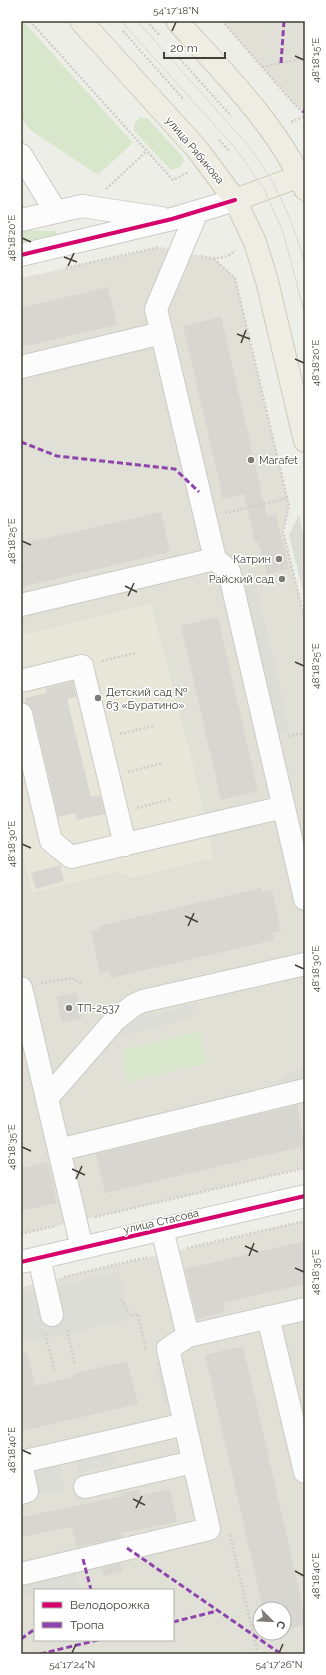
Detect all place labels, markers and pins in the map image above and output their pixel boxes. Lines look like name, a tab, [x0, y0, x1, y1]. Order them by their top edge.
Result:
place label: Marafet	[259, 454, 298, 467]
marker: Marafet	[246, 455, 256, 465]
place label: Катрин	[233, 553, 271, 566]
marker: Катрин	[274, 554, 284, 564]
place label: Райский сад	[209, 573, 275, 586]
marker: Райский сад	[277, 574, 287, 584]
place label: Детский сад № 63 «Буратино»	[106, 686, 188, 712]
marker: Детский сад № 63 «Буратино»	[93, 693, 103, 703]
place label: ТП-2537	[77, 1002, 120, 1015]
marker: ТП-2537	[64, 1003, 74, 1013]

